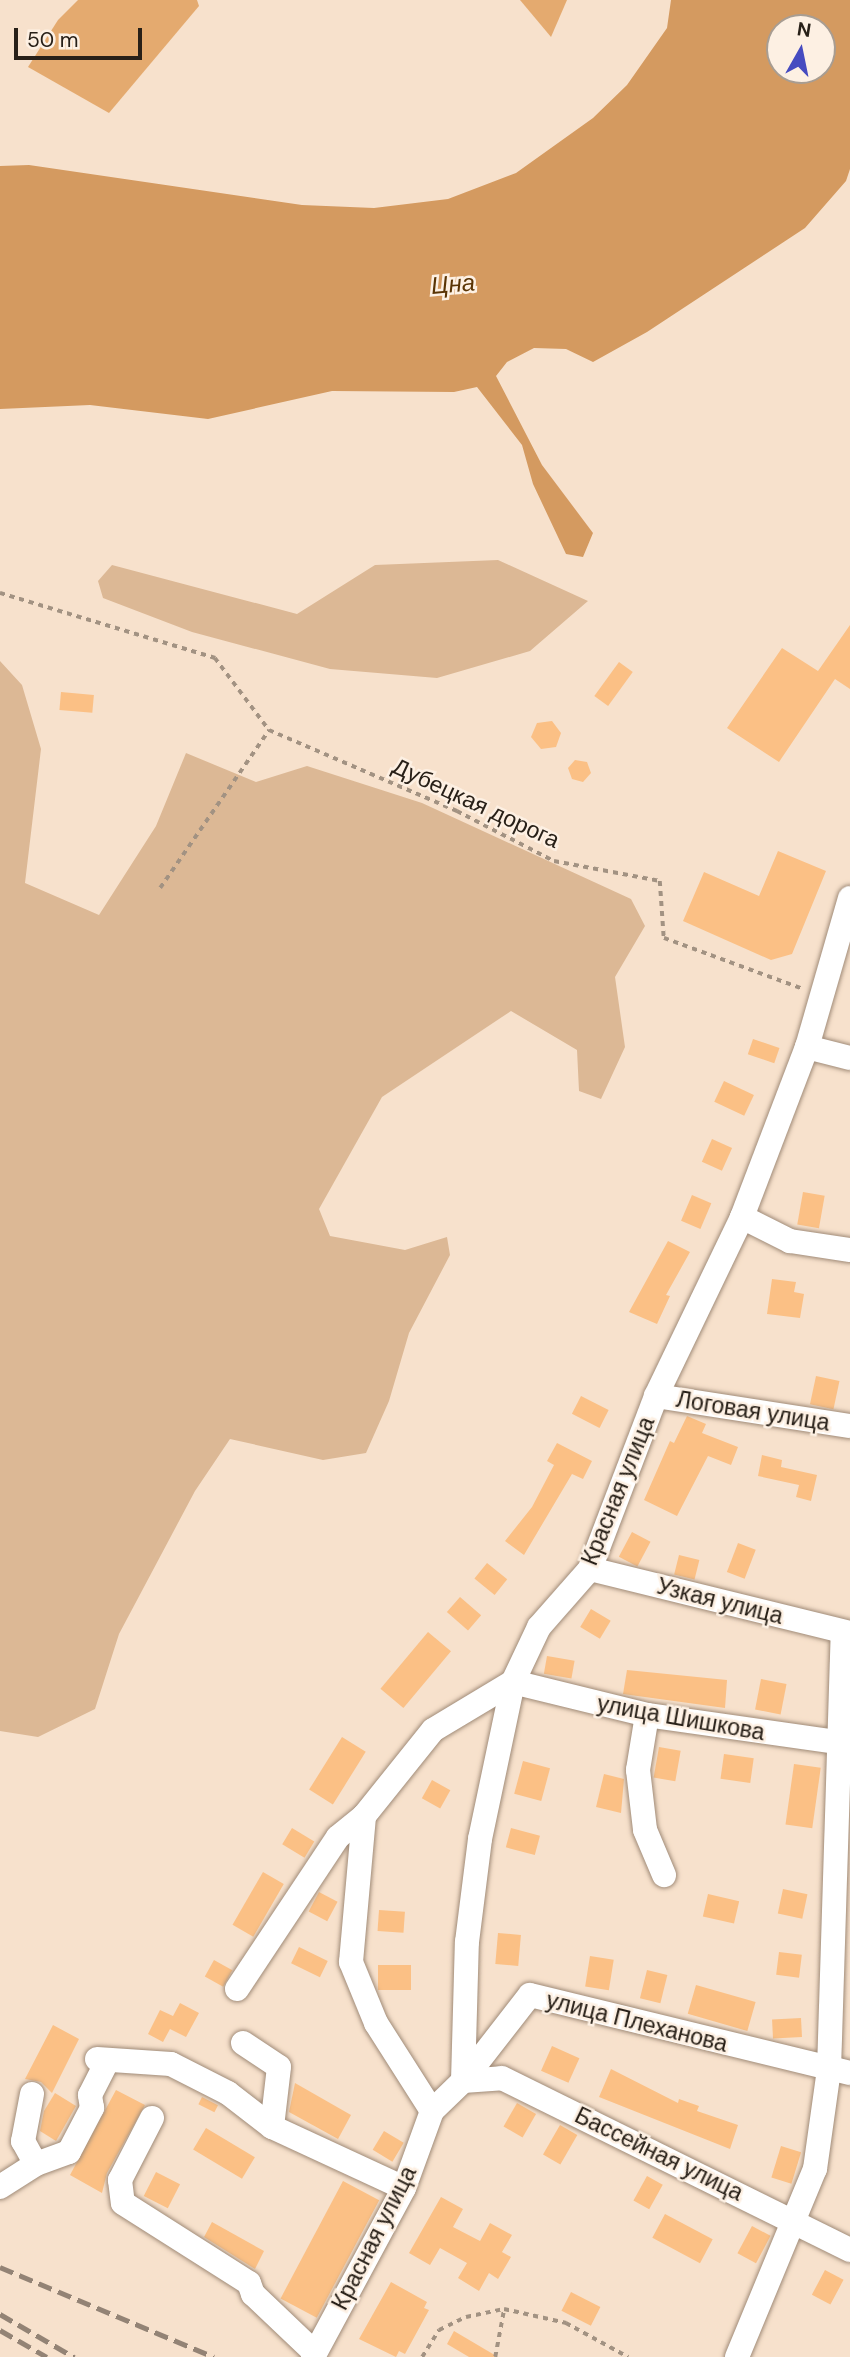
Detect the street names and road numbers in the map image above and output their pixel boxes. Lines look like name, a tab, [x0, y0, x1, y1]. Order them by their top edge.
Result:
street label: Дубецкая дорога	[388, 752, 564, 854]
street label: Логовая улица	[674, 1385, 832, 1437]
street label: Красная улица	[576, 1413, 660, 1569]
street label: Узкая улица	[654, 1572, 786, 1630]
street label: улица Шишкова	[595, 1690, 767, 1746]
street label: улица Плеханова	[543, 1986, 731, 2058]
street label: Бассейная улица	[570, 2101, 748, 2207]
street label: Красная улица	[326, 2161, 422, 2315]

